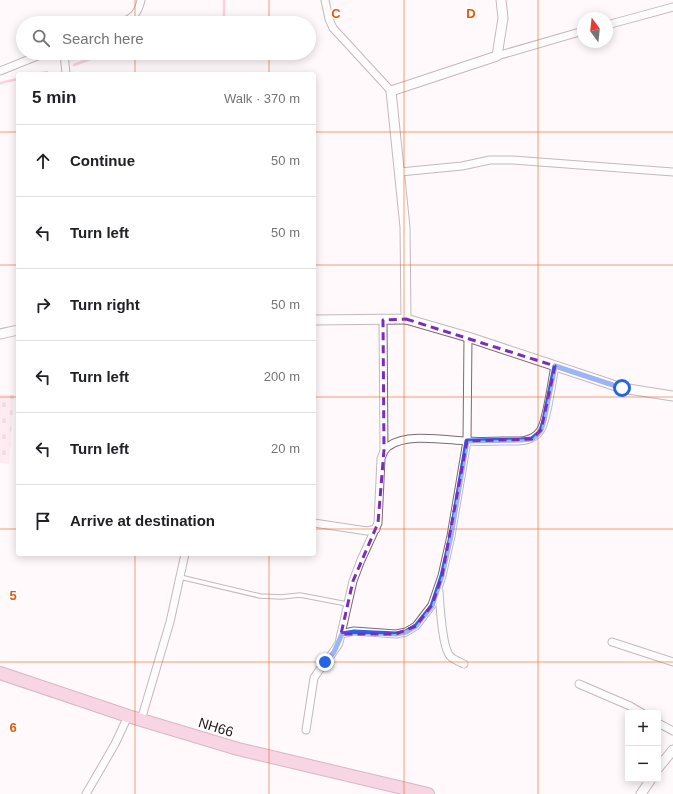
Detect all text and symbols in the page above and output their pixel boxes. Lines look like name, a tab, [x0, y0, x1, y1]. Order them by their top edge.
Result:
text: C	[331, 6, 341, 21]
text: D	[466, 6, 476, 21]
north arrow	[577, 12, 613, 48]
search box	[16, 16, 316, 60]
icon: search	[30, 27, 52, 49]
text: Search here	[62, 30, 144, 47]
text: 5 min	[32, 88, 76, 107]
text: Walk · 370 m	[224, 91, 300, 106]
icon: ahead	[32, 150, 54, 172]
text: Continue	[70, 152, 135, 169]
text: 50 m	[271, 153, 300, 168]
icon: left	[32, 222, 54, 244]
text: Turn left	[70, 224, 129, 241]
text: 50 m	[271, 225, 300, 240]
icon: right	[32, 294, 54, 316]
text: Turn right	[70, 296, 140, 313]
text: 50 m	[271, 297, 300, 312]
icon: left	[32, 366, 54, 388]
text: Turn left	[70, 368, 129, 385]
text: 200 m	[264, 369, 300, 384]
route start	[613, 379, 631, 397]
icon: left	[32, 438, 54, 460]
text: Turn left	[70, 440, 129, 457]
text: 20 m	[271, 441, 300, 456]
icon: arrive	[32, 510, 54, 532]
text: Arrive at destination	[70, 512, 215, 529]
text: 5	[9, 588, 17, 603]
route end	[316, 653, 334, 671]
map controls	[625, 710, 661, 782]
button: +	[625, 710, 661, 746]
street label: NH66	[197, 714, 236, 740]
text: 6	[9, 720, 17, 735]
button: −	[625, 746, 661, 782]

